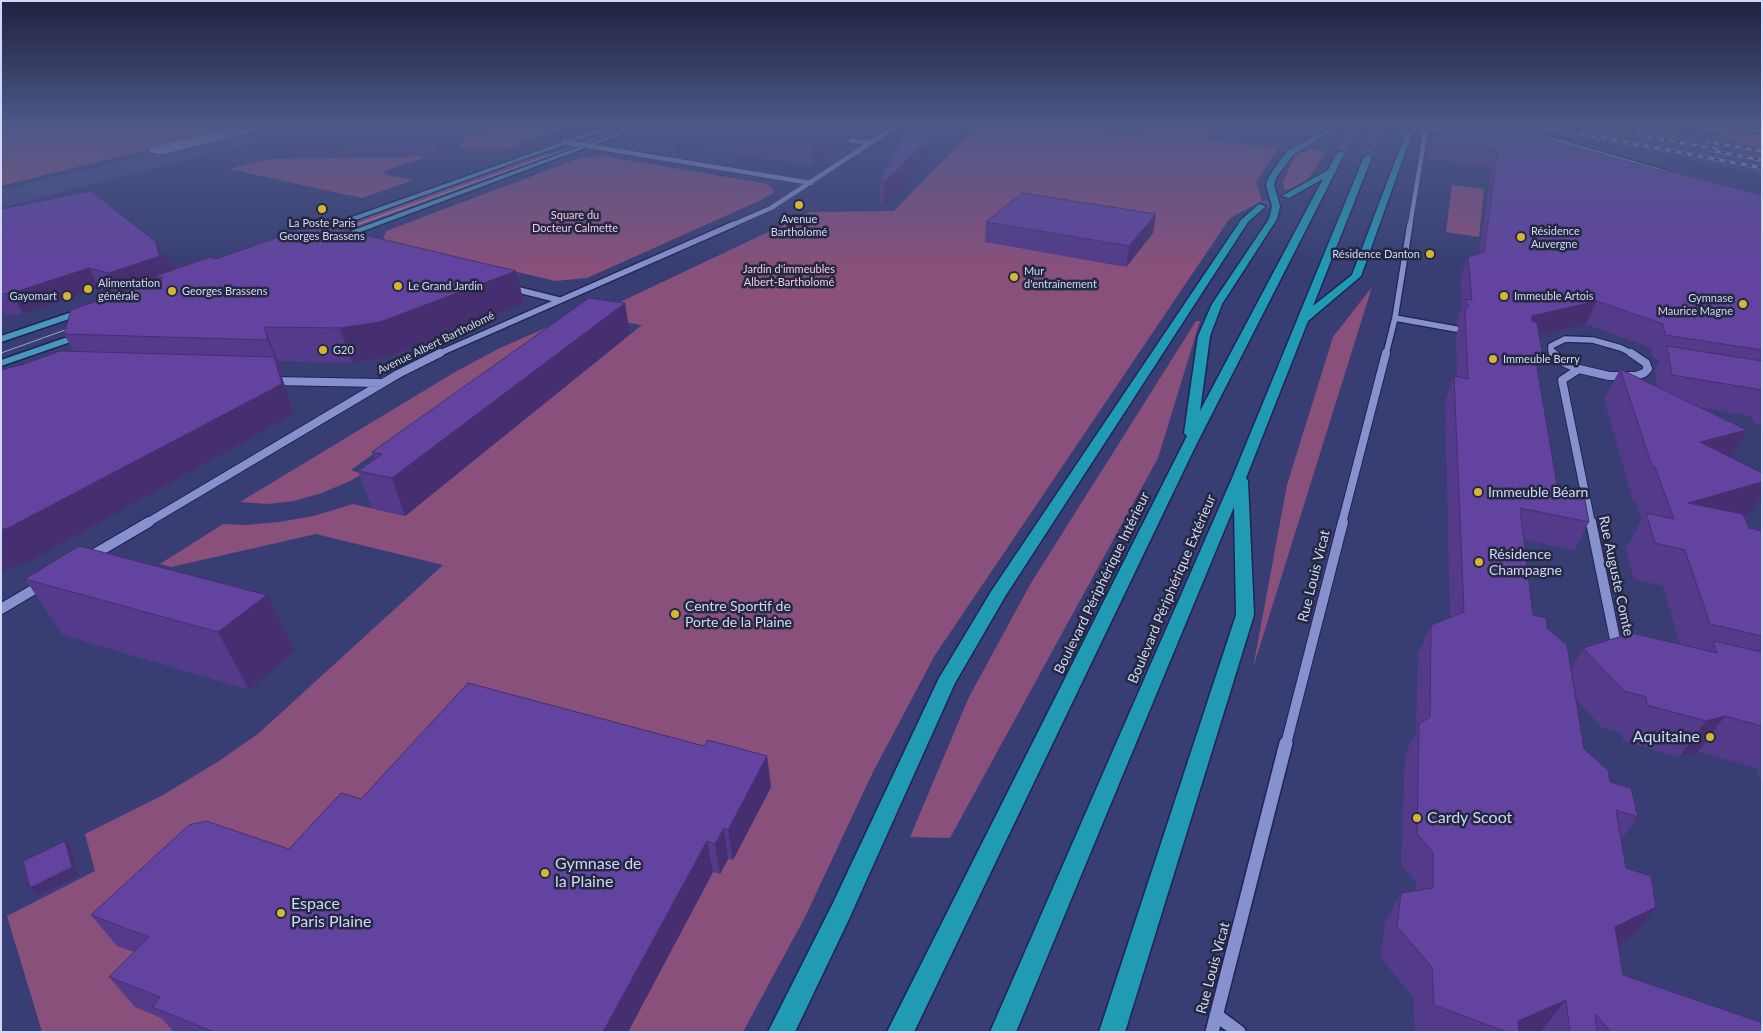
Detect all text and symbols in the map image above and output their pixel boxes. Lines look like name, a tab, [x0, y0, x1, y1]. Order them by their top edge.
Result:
marker: Avenue Bartholomé	[793, 199, 805, 211]
marker: La Poste Paris Georges Brassens	[316, 203, 328, 215]
park label: Square du Docteur Calmette	[532, 208, 618, 234]
place label: Avenue Bartholomé	[771, 212, 827, 238]
place label: La Poste Paris Georges Brassens	[279, 216, 365, 242]
place label: Résidence Auvergne	[1531, 224, 1580, 250]
marker: Résidence Auvergne	[1515, 231, 1527, 243]
place label: Résidence Danton	[1332, 247, 1420, 261]
marker: Résidence Danton	[1424, 248, 1436, 260]
park label: Jardin d'immeubles Albert-Bartholomé	[743, 262, 835, 288]
place label: Mur d'entraînement	[1024, 264, 1097, 290]
marker: Mur d'entraînement	[1008, 271, 1020, 283]
place label: Alimentation générale	[98, 276, 160, 302]
place label: Le Grand Jardin	[408, 279, 483, 293]
marker: Le Grand Jardin	[392, 280, 404, 292]
marker: Alimentation générale	[82, 283, 94, 295]
place label: Georges Brassens	[182, 284, 268, 298]
marker: Georges Brassens	[166, 285, 178, 297]
place label: Gayomart	[9, 289, 57, 303]
place label: Immeuble Artois	[1514, 289, 1593, 303]
marker: Gayomart	[61, 290, 73, 302]
marker: Immeuble Artois	[1498, 290, 1510, 302]
place label: Gymnase Maurice Magne	[1658, 291, 1733, 317]
marker: Gymnase Maurice Magne	[1737, 298, 1749, 310]
street label: Avenue Albert Bartholomé	[375, 309, 497, 377]
place label: G20	[333, 343, 354, 357]
marker: G20	[317, 344, 329, 356]
place label: Immeuble Berry	[1503, 352, 1580, 366]
marker: Immeuble Berry	[1487, 353, 1499, 365]
place label: Immeuble Béarn	[1488, 484, 1588, 500]
marker: Immeuble Béarn	[1472, 486, 1484, 498]
street label: Boulevard Périphérique Intérieur	[1051, 489, 1153, 677]
street label: Boulevard Périphérique Extérieur	[1124, 492, 1220, 686]
street label: Rue Auguste Comte	[1595, 514, 1637, 638]
street label: Rue Louis Vicat	[1294, 528, 1334, 624]
place label: Résidence Champagne	[1489, 546, 1562, 578]
marker: Résidence Champagne	[1473, 556, 1485, 568]
place label: Centre Sportif de Porte de la Plaine	[685, 598, 792, 630]
marker: Centre Sportif de Porte de la Plaine	[669, 608, 681, 620]
place label: Aquitaine	[1633, 727, 1700, 747]
marker: Aquitaine	[1704, 731, 1716, 743]
place label: Cardy Scoot	[1427, 808, 1512, 828]
marker: Cardy Scoot	[1411, 812, 1423, 824]
place label: Gymnase de la Plaine	[555, 854, 642, 892]
marker: Gymnase de la Plaine	[539, 867, 551, 879]
place label: Espace Paris Plaine	[291, 894, 371, 932]
marker: Espace Paris Plaine	[275, 907, 287, 919]
street label: Rue Louis Vicat	[1193, 920, 1233, 1016]

